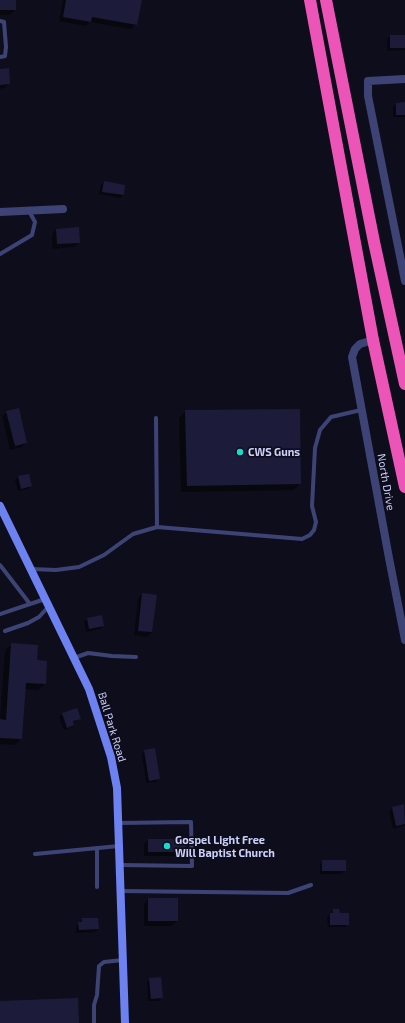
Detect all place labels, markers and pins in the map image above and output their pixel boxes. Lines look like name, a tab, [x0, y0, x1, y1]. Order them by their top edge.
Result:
place label: CWS Guns	[248, 445, 300, 459]
marker: CWS Guns	[235, 447, 245, 457]
place label: Gospel Light Free Will Baptist Church	[175, 833, 275, 859]
marker: Gospel Light Free Will Baptist Church	[162, 841, 172, 851]

